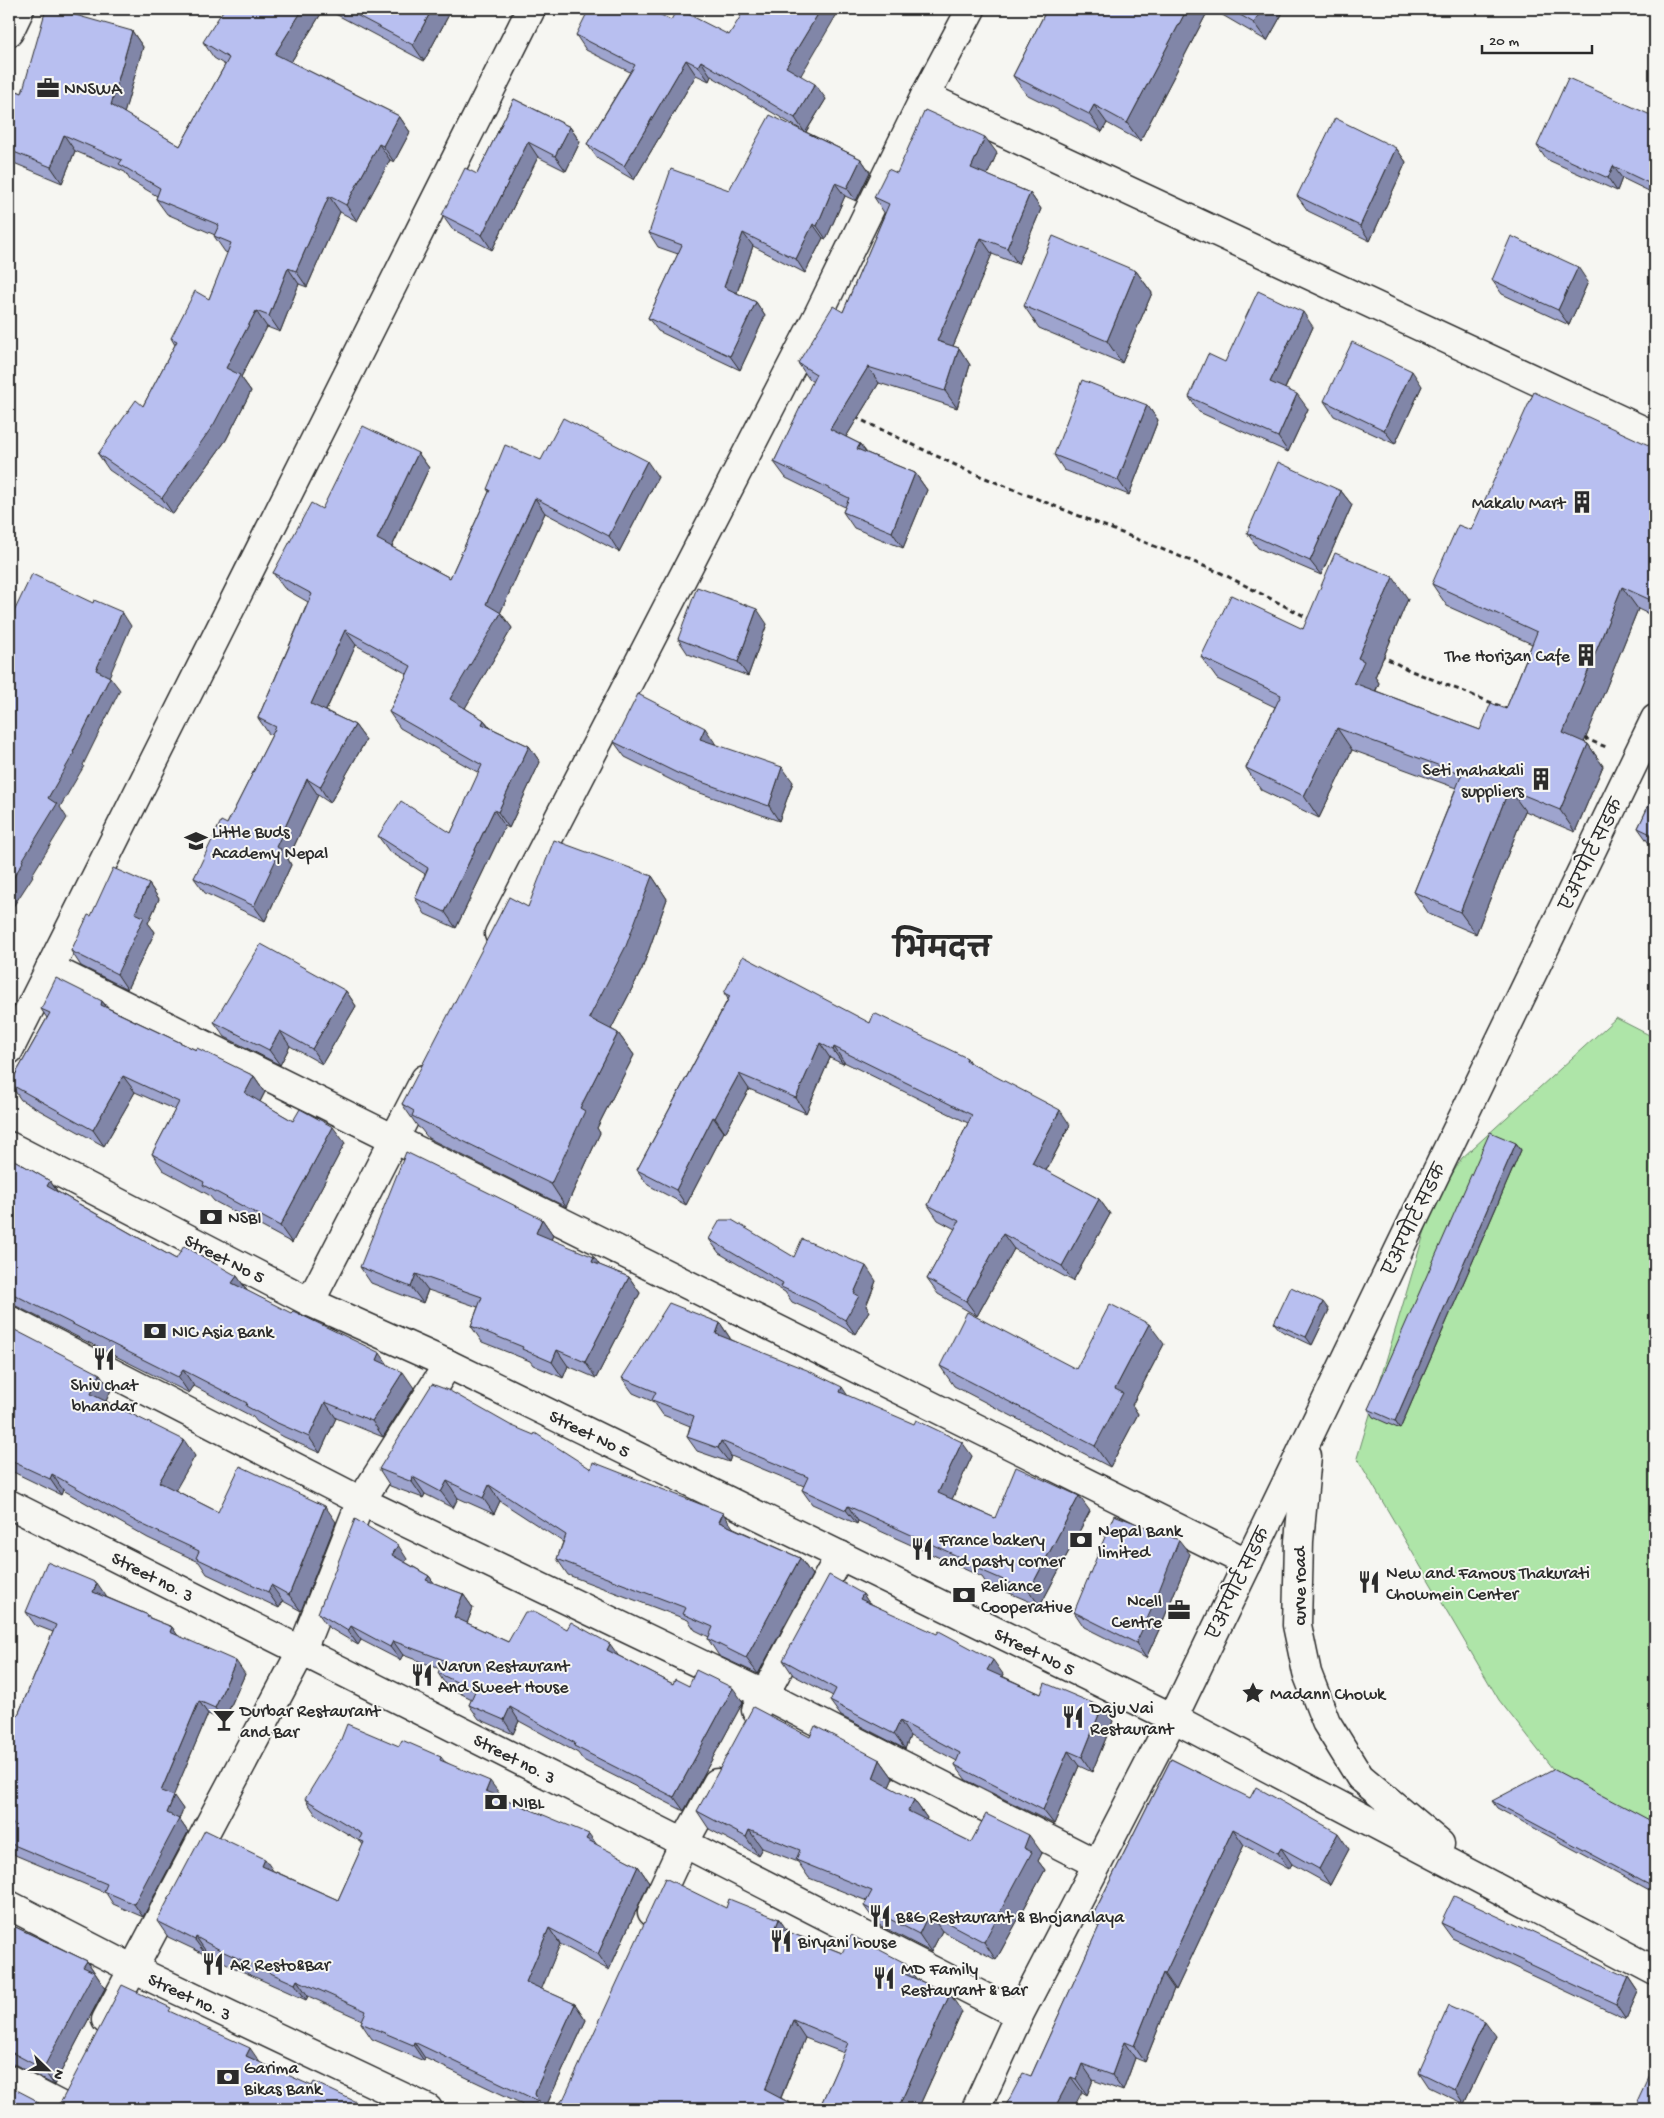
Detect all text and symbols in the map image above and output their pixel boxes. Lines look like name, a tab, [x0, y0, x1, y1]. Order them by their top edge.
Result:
scale bar	[1482, 22, 1592, 54]
text: 20 m	[1489, 33, 1519, 51]
office icon: NNSWA	[35, 75, 61, 101]
place label: NNSWA	[64, 80, 123, 101]
building icon: Makalu Mart	[1569, 489, 1595, 515]
place label: Makalu Mart	[1472, 494, 1567, 515]
building icon: The Horizan Cafe	[1573, 642, 1599, 668]
place label: The Horizan Cafe	[1444, 647, 1571, 668]
place label: Seti mahakali suppliers	[1423, 761, 1525, 803]
building icon: Seti mahakali suppliers	[1528, 766, 1554, 792]
street label: एअरपोर्ट सडक	[1551, 792, 1630, 915]
place label: Little Buds Academy Nepal	[212, 823, 328, 865]
school or university icon: Little Buds Academy Nepal	[183, 828, 209, 854]
district label: भिमदत्त	[891, 925, 993, 968]
street label: एअरपोर्ट सडक	[1374, 1157, 1453, 1280]
bank icon: NSBI	[198, 1204, 224, 1230]
place label: NSBI	[228, 1209, 262, 1230]
street label: Street No 5	[180, 1231, 267, 1289]
bank icon: NIC Asia Bank	[142, 1318, 168, 1344]
place label: NIC Asia Bank	[172, 1323, 275, 1344]
restaurant icon: Shiv chat bhandar	[91, 1346, 117, 1372]
place label: Shiv chat bhandar	[70, 1376, 139, 1418]
street label: Street No 5	[545, 1407, 633, 1464]
street label: एअरपोर्ट सडक	[1198, 1521, 1277, 1644]
place label: Nepal Bank limited	[1098, 1522, 1184, 1564]
bank icon: Nepal Bank limited	[1068, 1527, 1094, 1553]
place label: France bakery and pasty corner	[938, 1531, 1066, 1573]
restaurant icon: France bakery and pasty corner	[909, 1536, 935, 1562]
street label: curve road	[1291, 1545, 1312, 1625]
street label: Street no. 3	[107, 1549, 196, 1608]
place label: New and Famous Thakurati Chowmein Center	[1386, 1564, 1590, 1606]
restaurant icon: New and Famous Thakurati Chowmein Center	[1356, 1569, 1382, 1595]
place label: Reliance Cooperative	[981, 1577, 1073, 1619]
bank icon: Reliance Cooperative	[951, 1582, 977, 1608]
place label: Ncell Centre	[1111, 1592, 1163, 1634]
office icon: Ncell Centre	[1166, 1597, 1192, 1623]
street label: Street No 5	[990, 1625, 1078, 1682]
place label: Varun Restaurant And Sweet House	[437, 1657, 571, 1699]
restaurant icon: Varun Restaurant And Sweet House	[409, 1662, 435, 1688]
place icon: Madann Chowk	[1240, 1680, 1266, 1706]
place label: Madann Chowk	[1270, 1685, 1387, 1706]
place label: Daju Vai Restaurant	[1089, 1699, 1175, 1741]
place label: Durbar Restaurant and Bar	[239, 1702, 382, 1744]
restaurant icon: Daju Vai Restaurant	[1060, 1704, 1086, 1730]
bar icon: Durbar Restaurant and Bar	[211, 1707, 237, 1733]
street label: Street no. 3	[469, 1731, 558, 1790]
bank icon: NIBL	[483, 1789, 509, 1815]
place label: NIBL	[512, 1794, 545, 1815]
restaurant icon: B&G Restaurant & Bhojanalaya	[867, 1903, 893, 1929]
place label: B&G Restaurant & Bhojanalaya	[895, 1908, 1125, 1929]
restaurant icon: Biryani house	[768, 1928, 794, 1954]
place label: Biryani house	[797, 1933, 897, 1954]
restaurant icon: AR Resto&Bar	[200, 1951, 226, 1977]
place label: AR Resto&Bar	[230, 1956, 332, 1977]
place label: MD Family Restaurant & Bar	[901, 1960, 1028, 2002]
restaurant icon: MD Family Restaurant & Bar	[871, 1965, 897, 1991]
street label: Street no. 3	[144, 1970, 234, 2027]
north arrow	[22, 2046, 72, 2096]
place label: Garima Bikas Bank	[243, 2059, 324, 2101]
bank icon: Garima Bikas Bank	[215, 2064, 241, 2090]
text: N	[48, 2067, 67, 2082]

